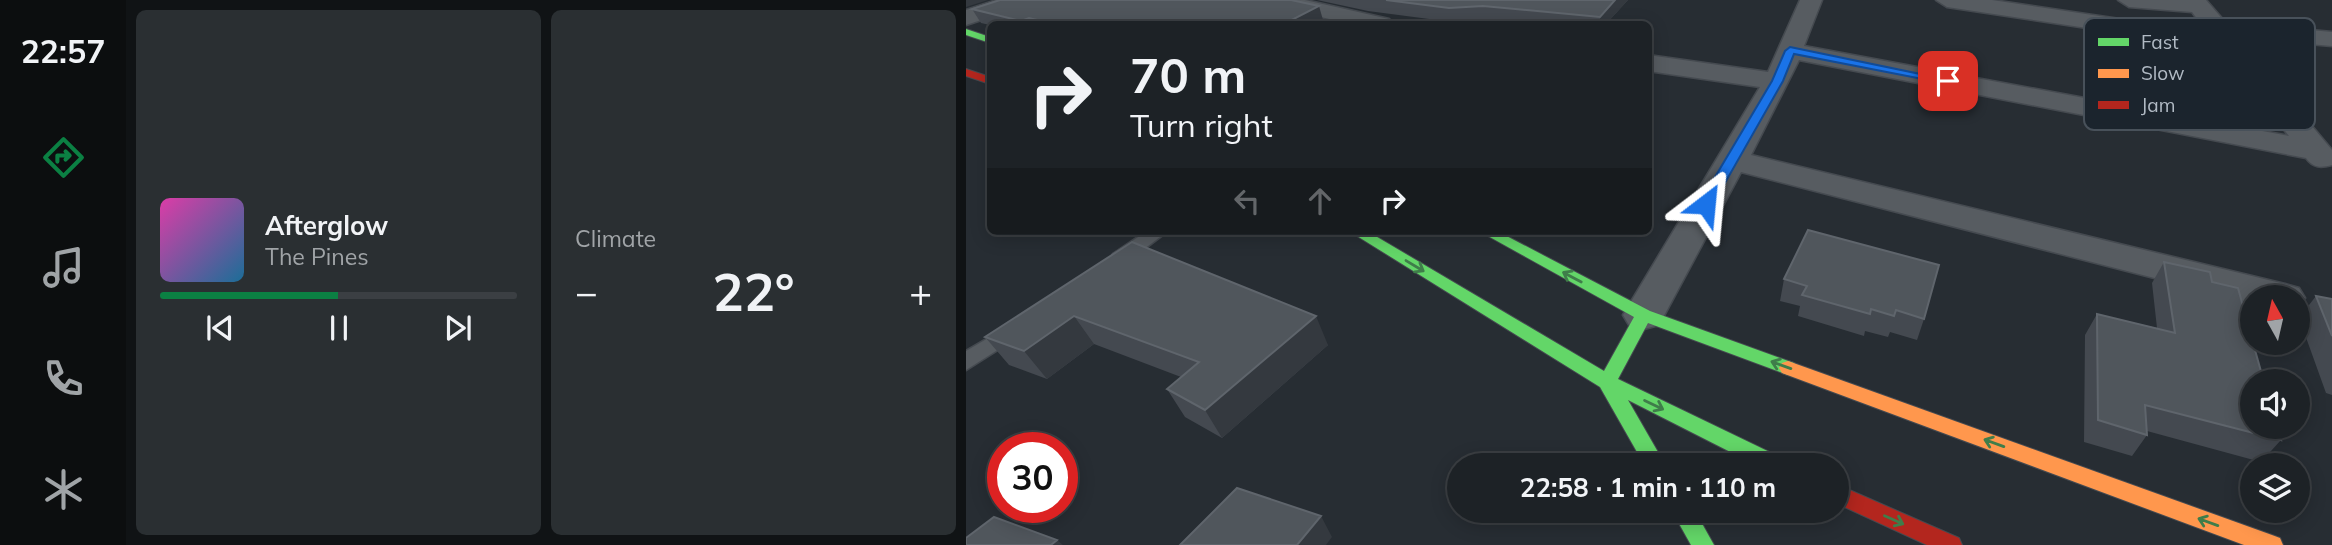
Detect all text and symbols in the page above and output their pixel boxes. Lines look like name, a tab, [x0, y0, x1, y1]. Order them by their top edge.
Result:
legend	[2084, 18, 2315, 130]
text: Fast	[2141, 30, 2179, 54]
text: 22:57	[21, 31, 105, 71]
text: 70 m	[1130, 44, 1246, 105]
icon: right	[1015, 49, 1106, 140]
pin	[1918, 51, 1978, 111]
text: Slow	[2141, 61, 2185, 85]
icon: arrive	[1929, 62, 1967, 100]
text: Jam	[2141, 93, 2175, 117]
text: Turn right	[1130, 105, 1273, 145]
icon: directions	[39, 133, 88, 182]
position arrow	[1669, 167, 1743, 241]
icon: left	[1228, 182, 1266, 220]
icon: ahead	[1301, 182, 1339, 220]
icon: right	[1374, 182, 1412, 220]
text: Afterglow	[265, 209, 388, 242]
text: Climate	[575, 224, 656, 253]
text: The Pines	[265, 242, 369, 271]
icon: music	[39, 243, 88, 292]
text: 22°	[712, 259, 795, 324]
one-way arrow	[1404, 260, 1424, 274]
text: −	[575, 268, 598, 316]
text: +	[909, 268, 932, 316]
one-way arrow	[1562, 269, 1583, 283]
north arrow	[2240, 285, 2310, 355]
map controls	[2240, 285, 2310, 523]
icon: previous	[201, 309, 239, 347]
icon: pause	[320, 309, 358, 347]
icon: next	[439, 309, 477, 347]
icon: phone	[39, 354, 88, 403]
one-way arrow	[1770, 358, 1792, 370]
button: sound	[2240, 369, 2310, 439]
one-way arrow	[1643, 399, 1664, 412]
speed limit sign: 30	[987, 432, 1078, 523]
one-way arrow	[1984, 436, 2006, 449]
button: layers	[2240, 453, 2310, 523]
icon: climate	[39, 465, 88, 514]
text: 22:58 · 1 min · 110 m	[1520, 471, 1776, 504]
one-way arrow	[1883, 514, 1904, 527]
one-way arrow	[2198, 514, 2220, 527]

